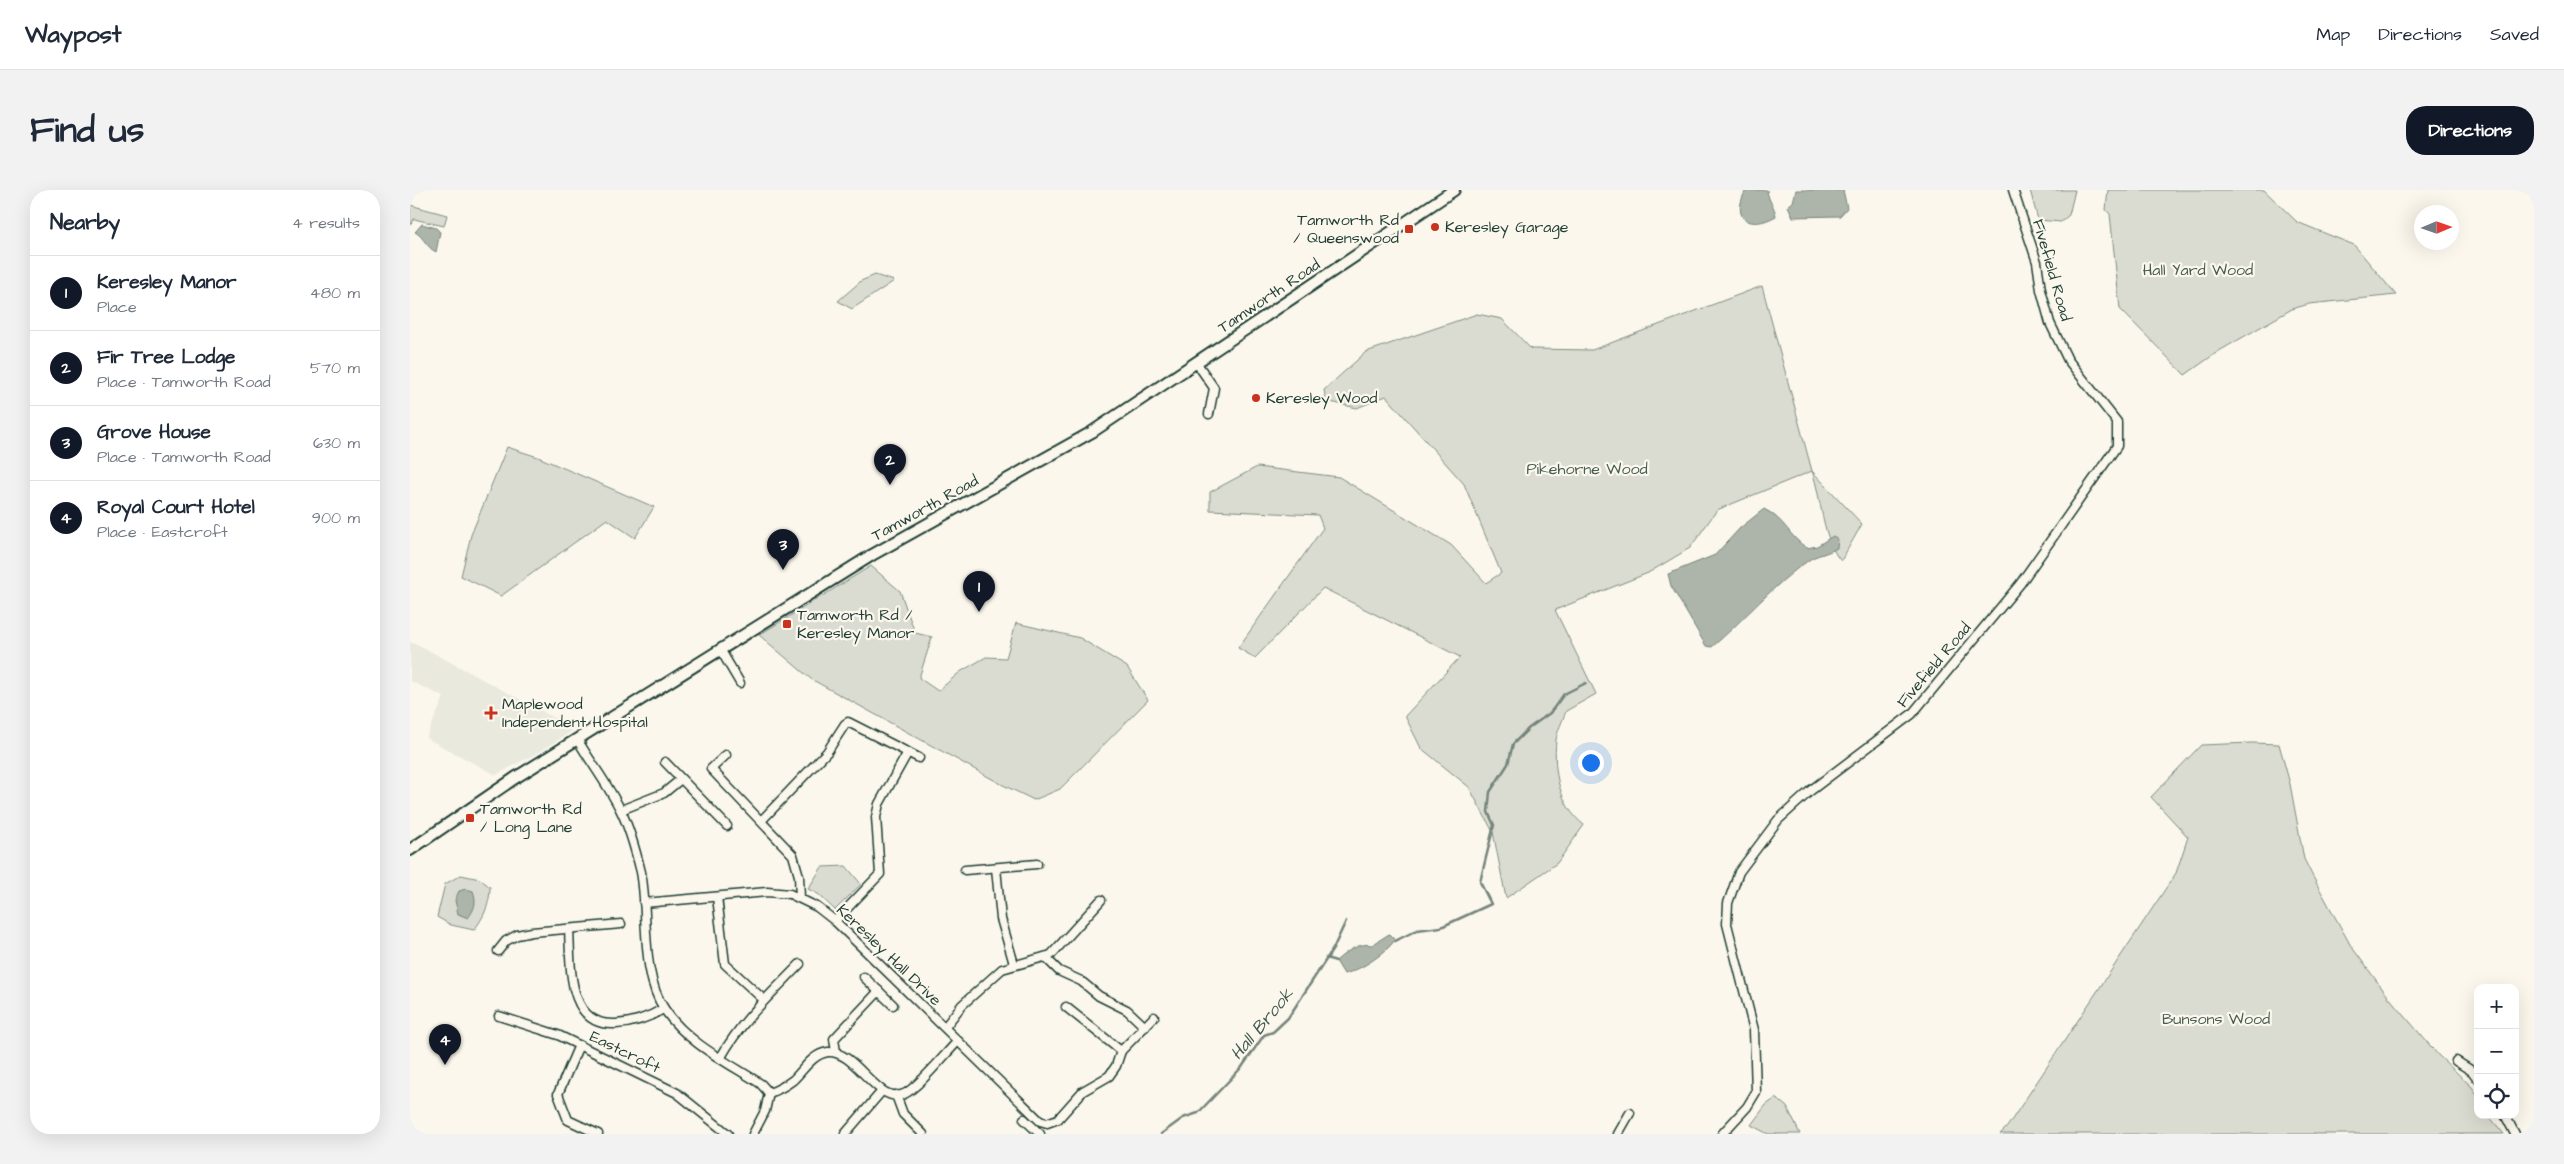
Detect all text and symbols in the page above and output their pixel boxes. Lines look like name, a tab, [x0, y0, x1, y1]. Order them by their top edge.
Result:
text: Waypost	[25, 18, 122, 52]
text: Map	[2316, 22, 2350, 47]
text: Directions	[2378, 22, 2462, 47]
text: Saved	[2490, 22, 2539, 47]
text: Find us	[30, 106, 144, 155]
button: Directions	[2406, 106, 2534, 155]
north arrow	[2414, 205, 2459, 250]
text: Nearby	[50, 208, 120, 237]
place label: Tamworth Rd / Queenswood	[1293, 209, 1399, 249]
text: 4 results	[292, 212, 360, 234]
place label: Keresley Garage	[1445, 216, 1569, 239]
street label: Fivefield Road	[2027, 217, 2077, 323]
marker: Keresley Garage	[1429, 221, 1441, 233]
marker: Tamworth Rd / Queenswood	[1403, 223, 1415, 235]
street label: Tamworth Road	[1214, 254, 1324, 338]
park label: Hall Yard Wood	[2143, 259, 2253, 281]
text: Keresley Manor	[97, 269, 236, 296]
text: 1	[65, 282, 67, 304]
text: 480 m	[310, 282, 360, 304]
text: Place	[97, 296, 137, 318]
text: Fir Tree Lodge	[97, 344, 235, 371]
text: 2	[61, 357, 71, 379]
text: 570 m	[310, 357, 360, 379]
text: Place · Tamworth Road	[97, 371, 271, 393]
place label: Keresley Wood	[1266, 387, 1377, 410]
marker: Keresley Wood	[1250, 392, 1262, 404]
text: Grove House	[97, 419, 211, 446]
text: 3	[62, 432, 70, 454]
text: 630 m	[313, 432, 360, 454]
pin: 2	[874, 444, 906, 485]
text: Place · Tamworth Road	[97, 446, 271, 468]
park label: Pikehorne Wood	[1526, 458, 1648, 480]
street label: Tamworth Road	[868, 470, 982, 546]
text: Royal Court Hotel	[97, 494, 255, 521]
text: 4	[61, 507, 71, 529]
text: 900 m	[312, 507, 360, 529]
text: Place · Eastcroft	[97, 521, 228, 543]
pin: 3	[767, 529, 799, 570]
pin: 1	[963, 571, 995, 612]
place label: Tamworth Rd / Keresley Manor	[797, 604, 915, 645]
marker: Tamworth Rd / Keresley Manor	[781, 618, 793, 630]
street label: Fivefield Road	[1892, 618, 1976, 712]
place label: Maplewood Independent Hospital	[502, 693, 648, 733]
marker: Maplewood Independent Hospital	[484, 706, 498, 720]
your location	[1578, 750, 1604, 776]
place label: Tamworth Rd / Long Lane	[480, 798, 582, 839]
marker: Tamworth Rd / Long Lane	[464, 812, 476, 824]
street label: Keresley Hall Drive	[831, 899, 947, 1012]
water label: Hall Brook	[1224, 982, 1300, 1065]
map controls	[2474, 984, 2519, 1119]
button: +	[2474, 984, 2519, 1029]
park label: Bunsons Wood	[2162, 1008, 2270, 1030]
pin: 4	[429, 1024, 461, 1065]
street label: Eastcroft	[586, 1025, 664, 1079]
button: −	[2474, 1029, 2519, 1074]
button: locate	[2474, 1074, 2519, 1119]

